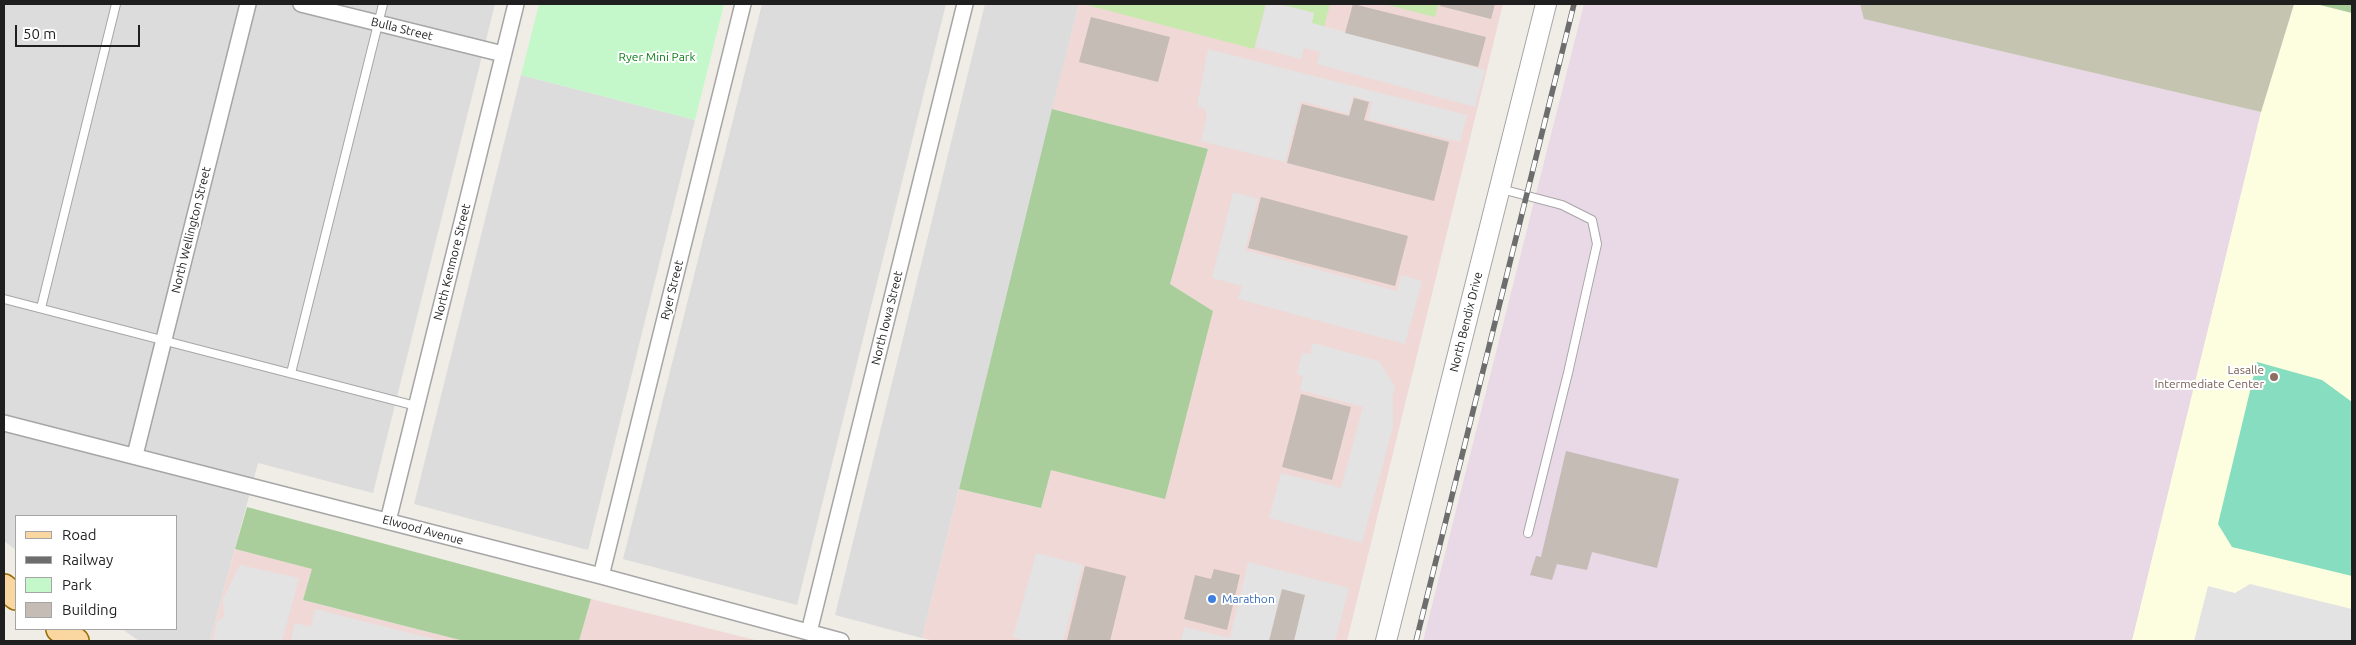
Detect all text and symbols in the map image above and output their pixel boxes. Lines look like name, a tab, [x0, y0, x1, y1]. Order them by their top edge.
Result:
street label: Bulla Street	[370, 14, 434, 44]
scale bar	[18, 15, 142, 47]
text: 50 m	[23, 25, 56, 42]
park label: Ryer Mini Park	[619, 50, 695, 64]
street label: North Wellington Street	[168, 165, 214, 295]
street label: North Kenmore Street	[431, 202, 473, 322]
street label: Ryer Street	[658, 259, 686, 321]
street label: North Iowa Street	[868, 270, 906, 366]
street label: North Bendix Drive	[1447, 270, 1485, 374]
place label: Lasalle Intermediate Center	[2154, 363, 2264, 391]
marker: Lasalle Intermediate Center	[2268, 371, 2280, 383]
street label: Elwood Avenue	[381, 512, 465, 548]
legend	[15, 515, 178, 630]
text: Road	[62, 526, 97, 543]
text: Railway	[62, 551, 113, 568]
text: Park	[62, 576, 92, 593]
place label: Marathon	[1222, 592, 1275, 606]
marker: Marathon	[1206, 593, 1218, 605]
text: Building	[62, 601, 117, 618]

